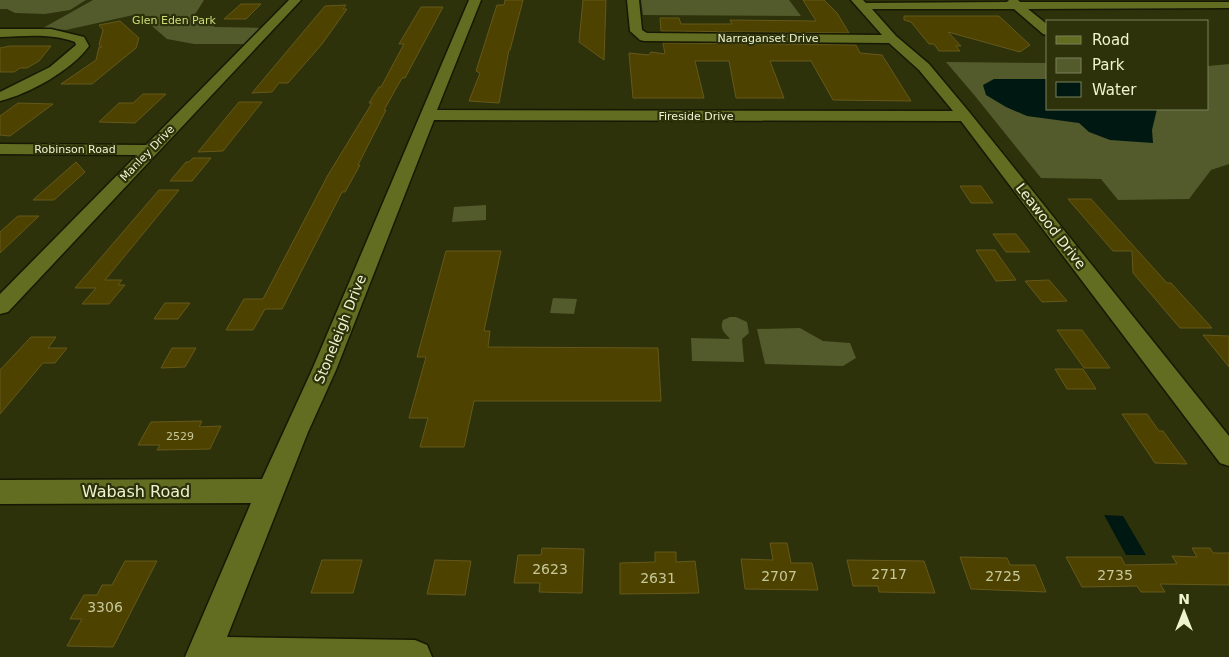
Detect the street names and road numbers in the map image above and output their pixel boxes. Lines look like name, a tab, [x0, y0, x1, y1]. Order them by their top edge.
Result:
street label: Narraganset Drive	[718, 32, 819, 45]
street label: Fireside Drive	[659, 110, 734, 123]
street label: Manley Drive	[118, 123, 177, 184]
street label: Robinson Road	[34, 143, 116, 156]
street label: Leawood Drive	[1013, 180, 1089, 272]
street label: Stoneleigh Drive	[311, 272, 369, 386]
street label: Wabash Road	[82, 482, 190, 501]

